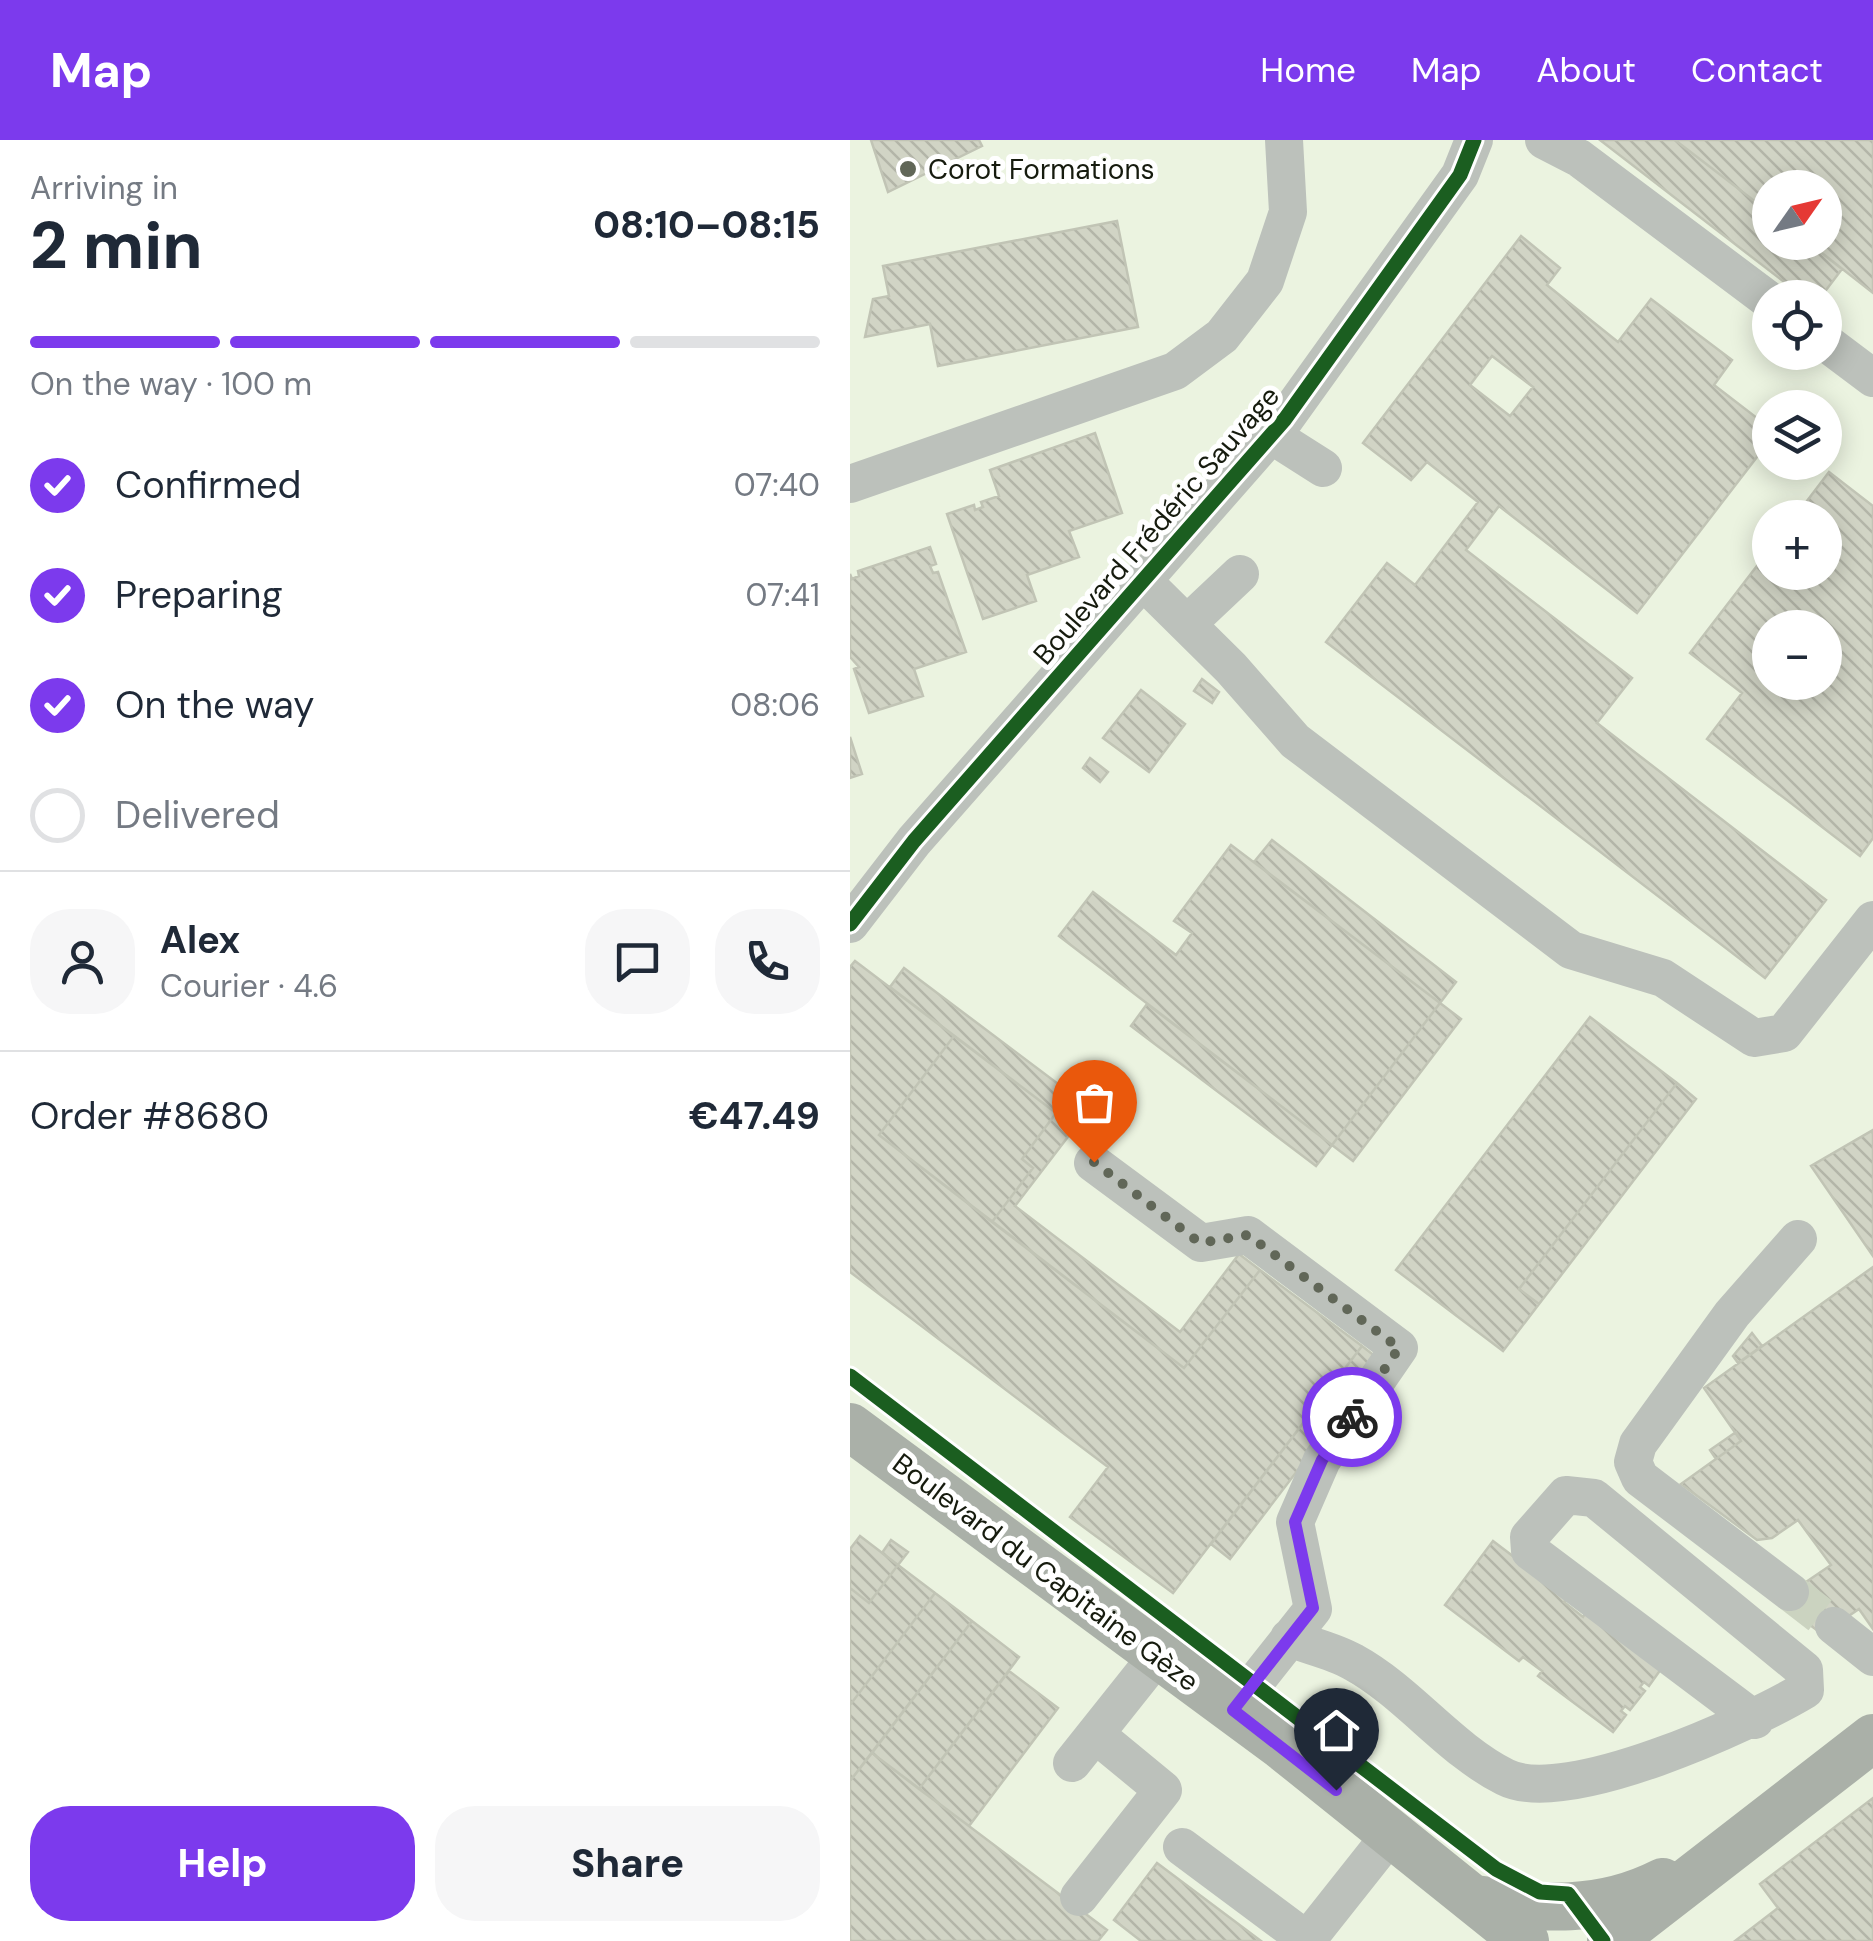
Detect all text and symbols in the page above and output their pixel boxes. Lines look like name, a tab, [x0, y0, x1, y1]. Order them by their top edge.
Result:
text: Map	[50, 39, 152, 102]
text: Home	[1260, 47, 1356, 93]
text: Map	[1411, 47, 1481, 93]
text: About	[1536, 47, 1636, 93]
text: Contact	[1691, 47, 1823, 93]
place label: Corot Formations	[928, 151, 1155, 188]
marker: Corot Formations	[897, 158, 919, 180]
text: Arriving in	[30, 167, 178, 209]
north arrow	[1752, 170, 1842, 260]
map controls	[1752, 170, 1842, 700]
text: 08:10–08:15	[593, 200, 820, 250]
text: 2 min	[30, 204, 203, 288]
button: locate	[1752, 280, 1842, 370]
text: On the way · 100 m	[30, 363, 312, 405]
street label: Boulevard Frédéric Sauvage	[1025, 378, 1288, 672]
button: layers	[1752, 390, 1842, 480]
icon: check	[30, 458, 85, 513]
text: Confirmed	[115, 460, 301, 510]
text: 07:40	[734, 464, 820, 506]
button: +	[1752, 500, 1842, 590]
icon: check	[30, 568, 85, 623]
text: Preparing	[115, 570, 283, 620]
text: 07:41	[746, 574, 820, 616]
button: −	[1752, 610, 1842, 700]
icon: check	[30, 678, 85, 733]
text: On the way	[115, 680, 314, 730]
text: 08:06	[730, 684, 820, 726]
text: Delivered	[115, 790, 280, 840]
button: person	[30, 909, 135, 1014]
button: chat	[585, 909, 690, 1014]
button: phone	[715, 909, 820, 1014]
text: Alex	[160, 915, 240, 965]
text: Courier · 4.6	[160, 965, 338, 1007]
pin	[1052, 1060, 1137, 1163]
icon: bag	[1067, 1075, 1122, 1130]
text: Order #8680	[30, 1091, 269, 1141]
text: €47.49	[689, 1091, 820, 1141]
courier	[1302, 1367, 1402, 1467]
icon: bike	[1325, 1390, 1380, 1445]
street label: Boulevard du Capitaine Gèze	[885, 1445, 1206, 1700]
pin	[1294, 1688, 1379, 1791]
icon: home	[1309, 1703, 1364, 1758]
button: Help	[30, 1806, 415, 1921]
button: Share	[435, 1806, 820, 1921]

